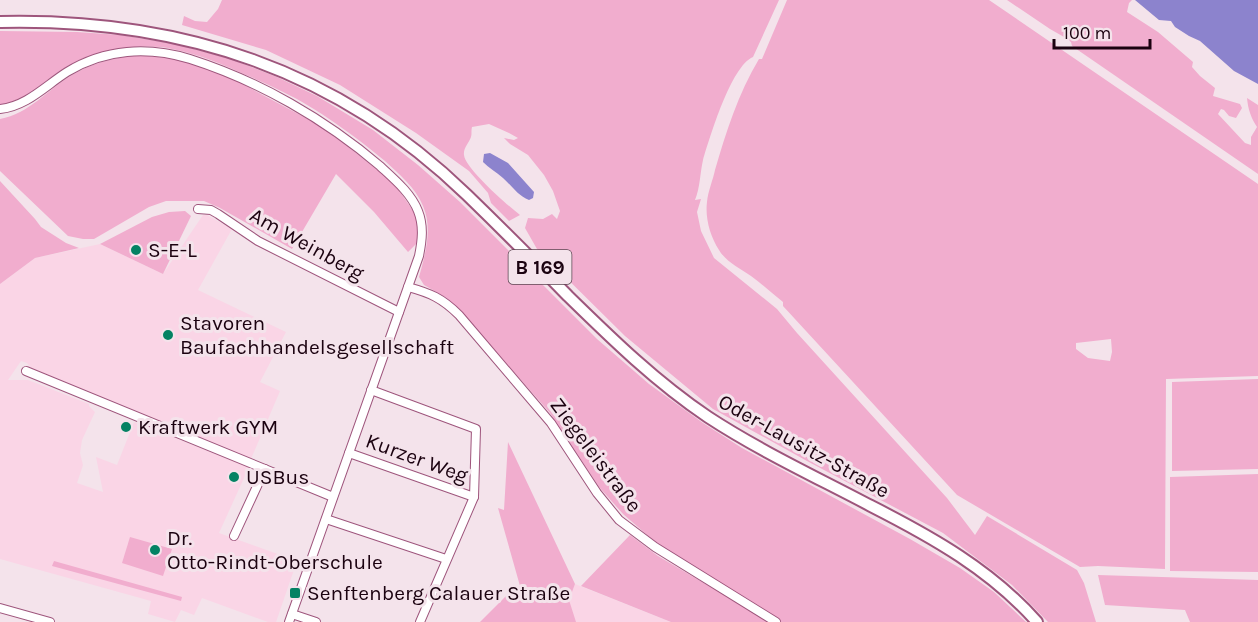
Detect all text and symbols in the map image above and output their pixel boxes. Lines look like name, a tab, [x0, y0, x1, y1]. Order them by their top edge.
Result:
scale bar	[1054, 12, 1150, 50]
text: 100 m	[1063, 22, 1111, 44]
street label: Am Weinberg	[246, 203, 368, 285]
place label: S-E-L	[148, 238, 197, 262]
marker: S-E-L	[129, 243, 143, 257]
road number: B 169	[508, 250, 572, 284]
place label: Stavoren Baufachhandelsgesellschaft	[180, 311, 454, 359]
marker: Stavoren Baufachhandelsgesellschaft	[161, 328, 175, 342]
street label: Oder-Lausitz-Straße	[714, 389, 894, 503]
street label: Ziegeleistraße	[545, 393, 647, 517]
place label: Kraftwerk GYM	[138, 415, 278, 439]
marker: Kraftwerk GYM	[119, 420, 133, 434]
street label: Kurzer Weg	[363, 428, 472, 488]
place label: USBus	[246, 465, 309, 489]
marker: USBus	[227, 470, 241, 484]
place label: Dr. Otto-Rindt-Oberschule	[167, 526, 383, 574]
marker: Dr. Otto-Rindt-Oberschule	[148, 543, 162, 557]
place label: Senftenberg Calauer Straße	[307, 581, 570, 605]
marker: Senftenberg Calauer Straße	[288, 586, 302, 600]

